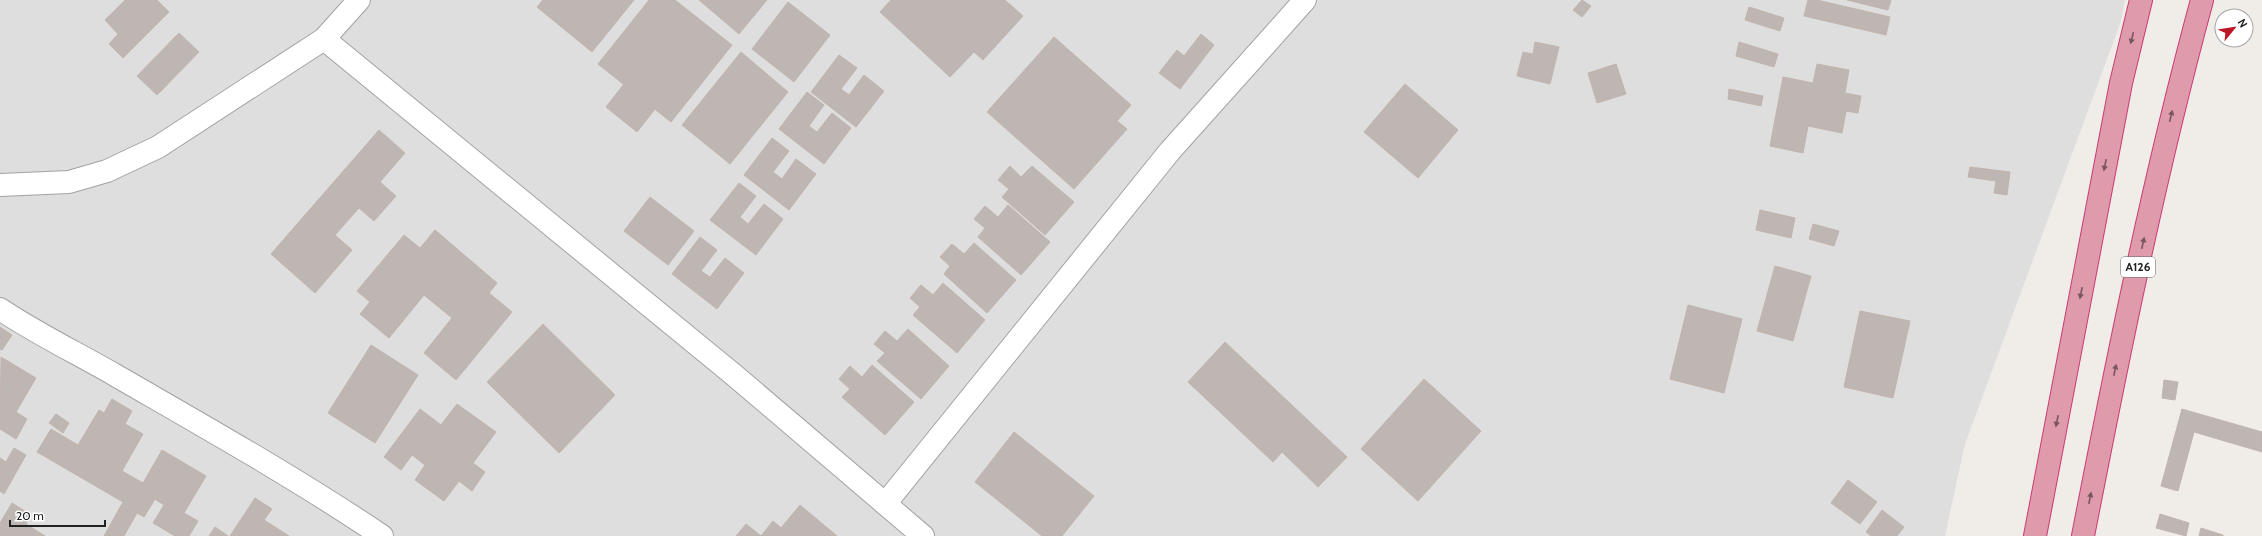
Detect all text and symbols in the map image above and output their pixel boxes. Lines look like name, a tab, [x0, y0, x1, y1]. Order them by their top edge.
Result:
north arrow	[2214, 8, 2254, 48]
text: N	[2235, 16, 2251, 30]
one-way arrow	[2128, 32, 2134, 44]
one-way arrow	[2168, 110, 2174, 122]
one-way arrow	[2102, 159, 2108, 171]
one-way arrow	[2141, 237, 2147, 249]
road number: A126	[2121, 257, 2155, 277]
one-way arrow	[2078, 287, 2084, 299]
one-way arrow	[2113, 364, 2119, 376]
one-way arrow	[2054, 415, 2060, 427]
one-way arrow	[2088, 492, 2094, 504]
scale bar	[10, 502, 105, 528]
text: 20 m	[16, 508, 44, 523]

